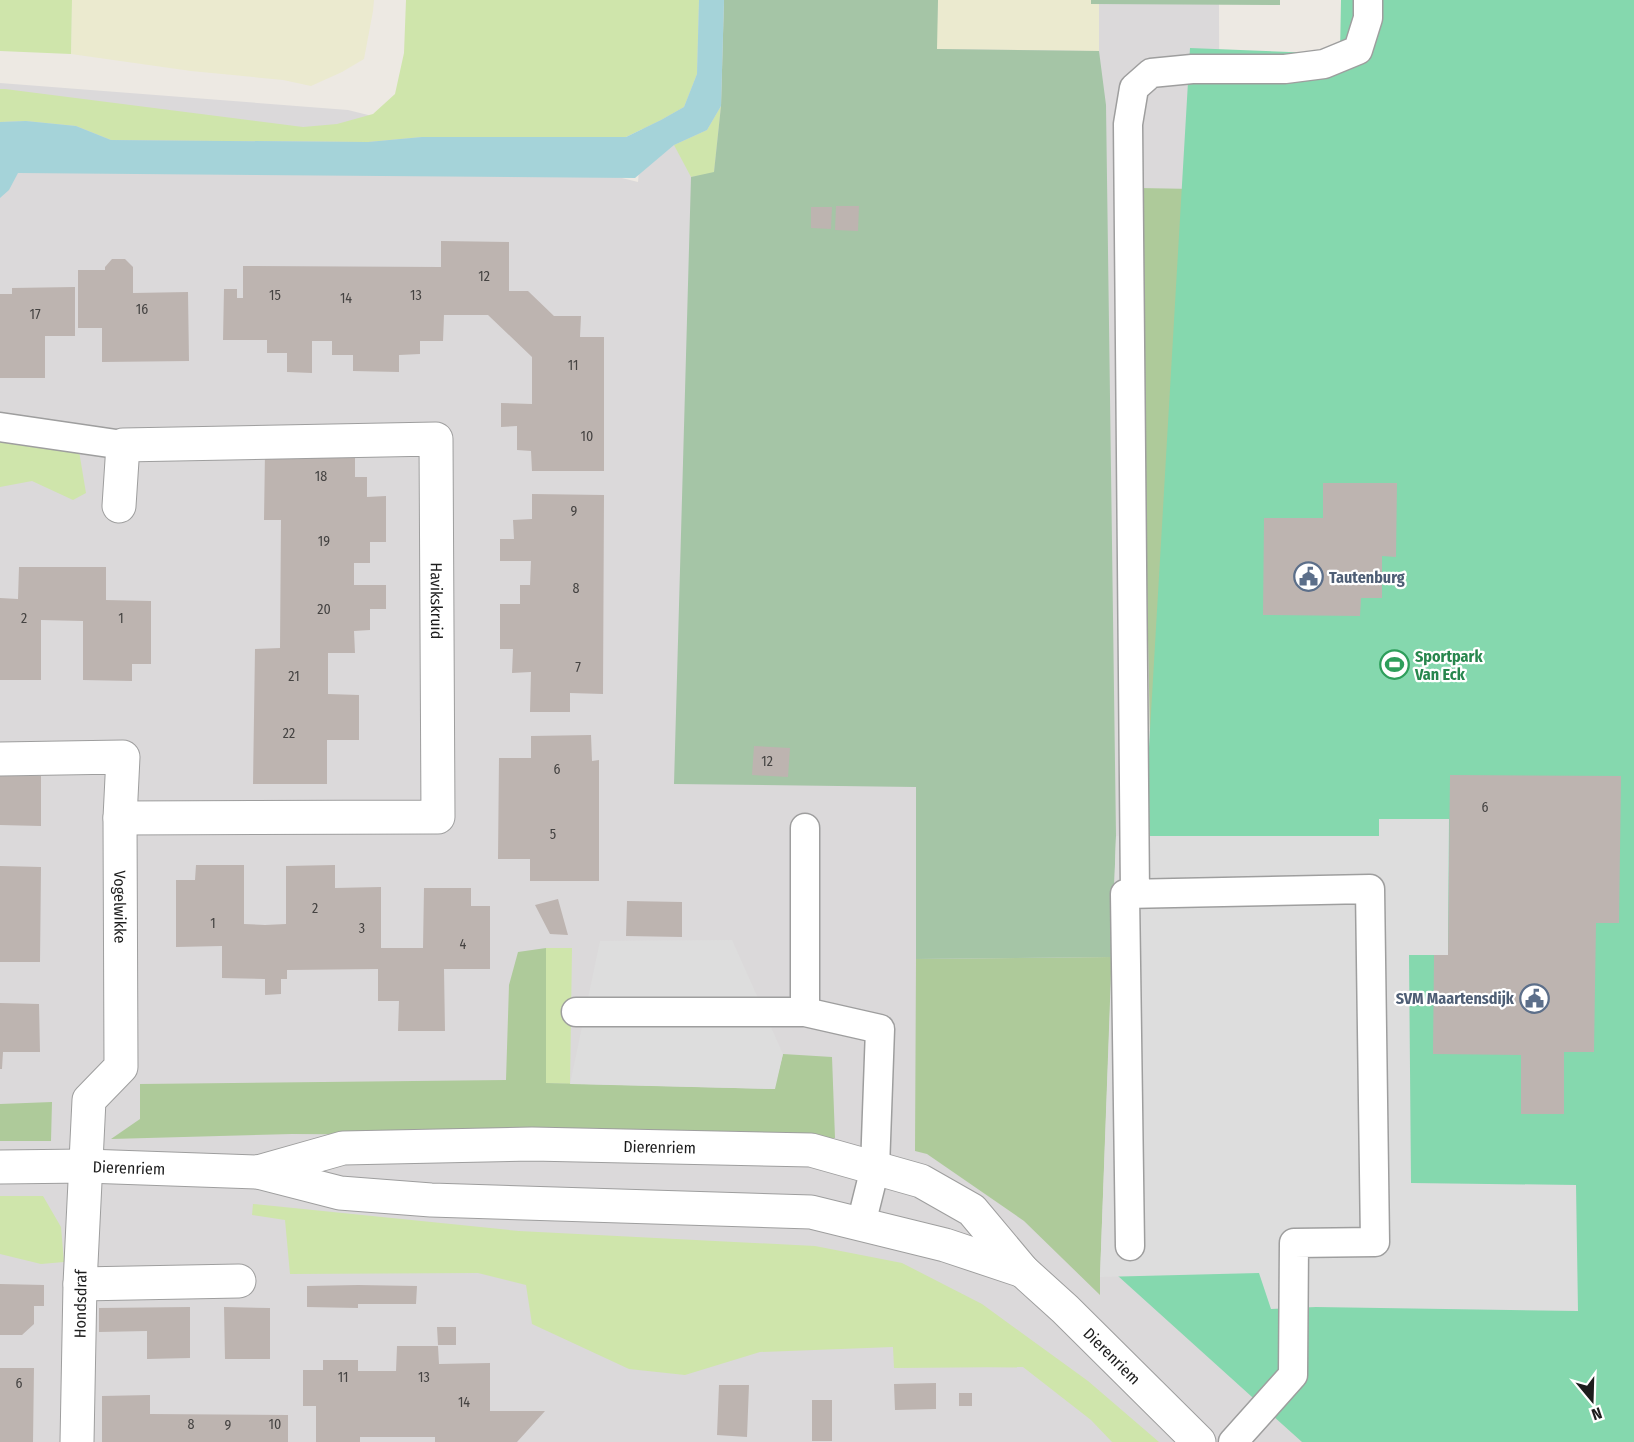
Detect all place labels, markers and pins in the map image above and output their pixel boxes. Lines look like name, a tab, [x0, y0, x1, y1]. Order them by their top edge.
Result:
public building icon: Tautenburg	[1292, 561, 1324, 593]
place label: Tautenburg	[1329, 568, 1405, 587]
place label: Sportpark Van Eck	[1414, 647, 1483, 684]
sports icon: Sportpark Van Eck	[1378, 649, 1410, 681]
public building icon: SVM Maartensdijk	[1519, 982, 1551, 1014]
place label: SVM Maartensdijk	[1396, 989, 1515, 1008]

